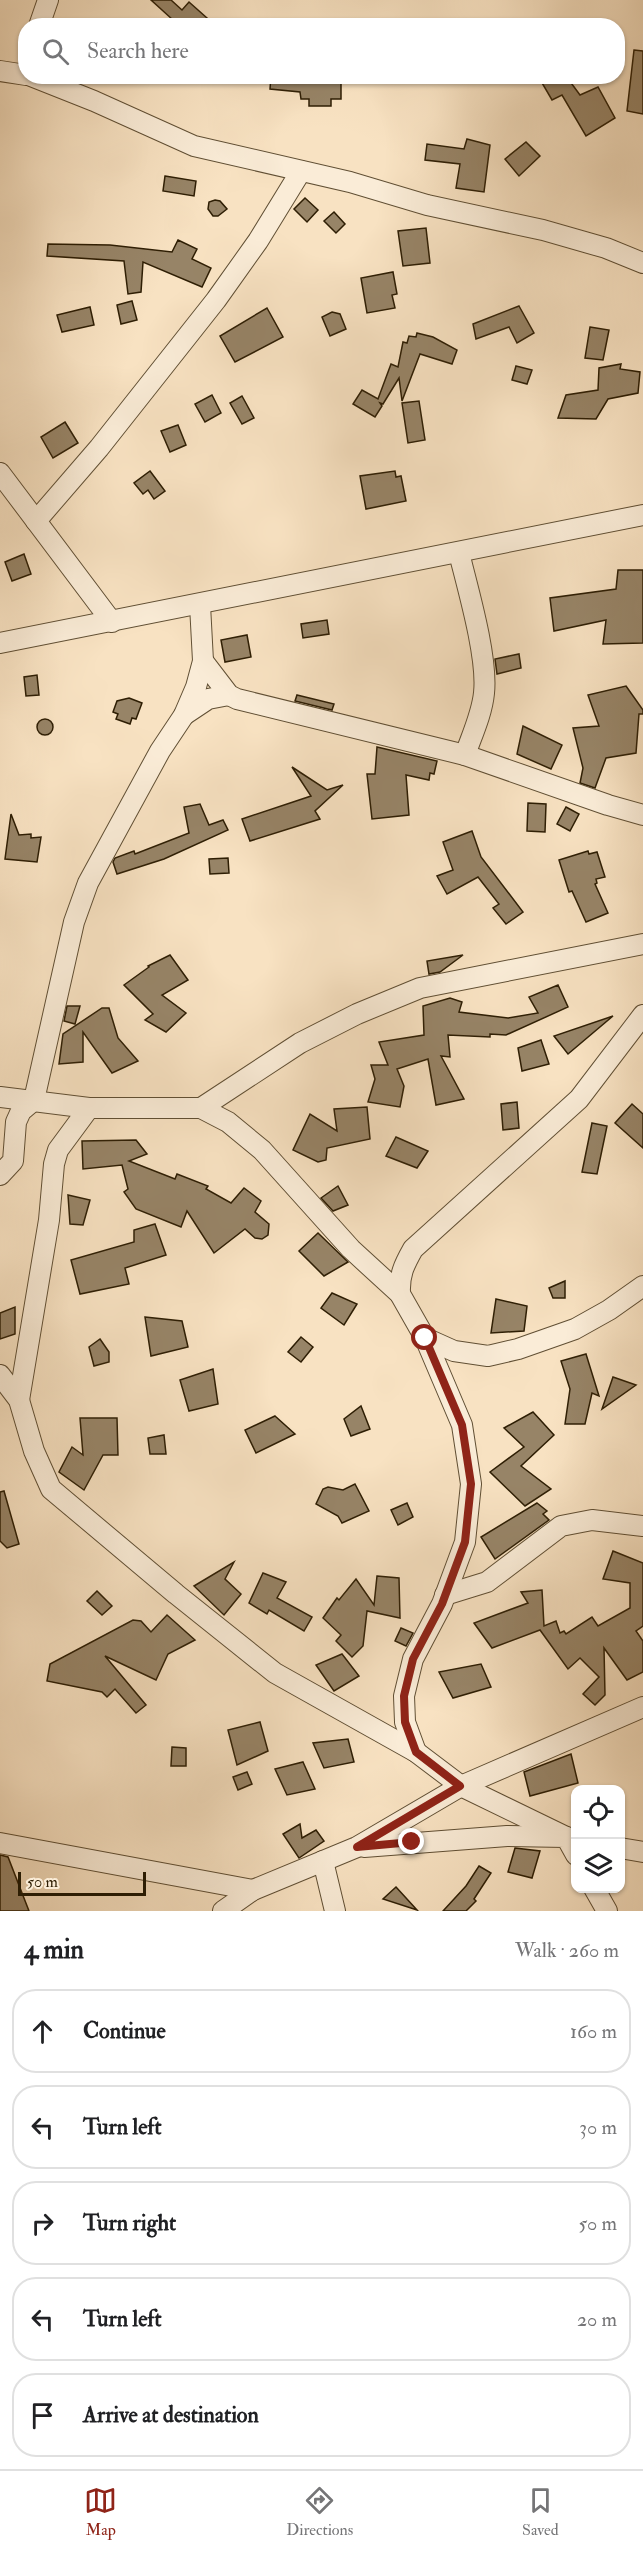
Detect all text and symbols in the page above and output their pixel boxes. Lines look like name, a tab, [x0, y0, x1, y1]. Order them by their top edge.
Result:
search box	[18, 18, 625, 84]
icon: search	[39, 35, 72, 68]
text: Search here	[87, 37, 189, 65]
route start	[411, 1324, 437, 1350]
map controls	[571, 1785, 625, 1893]
button: locate	[571, 1785, 625, 1839]
route end	[398, 1828, 424, 1854]
button: layers	[571, 1839, 625, 1893]
scale bar	[18, 1869, 146, 1896]
text: 50 m	[27, 1872, 58, 1892]
text: 4 min	[24, 1934, 84, 1966]
text: Walk · 260 m	[515, 1938, 619, 1963]
icon: ahead	[26, 2015, 59, 2048]
text: Continue	[83, 2017, 166, 2045]
text: 160 m	[570, 2019, 617, 2044]
icon: left	[26, 2111, 59, 2144]
text: Turn left	[83, 2113, 162, 2141]
text: 30 m	[579, 2115, 617, 2140]
icon: right	[26, 2207, 59, 2240]
text: Turn right	[83, 2209, 176, 2237]
text: 50 m	[578, 2211, 617, 2236]
icon: left	[26, 2303, 59, 2336]
text: Turn left	[83, 2305, 162, 2333]
text: 20 m	[577, 2307, 617, 2332]
icon: arrive	[26, 2399, 59, 2432]
text: Arrive at destination	[83, 2401, 259, 2429]
tab: Map	[84, 2484, 117, 2540]
tab: Directions	[286, 2484, 353, 2540]
tab: Saved	[522, 2484, 559, 2540]

